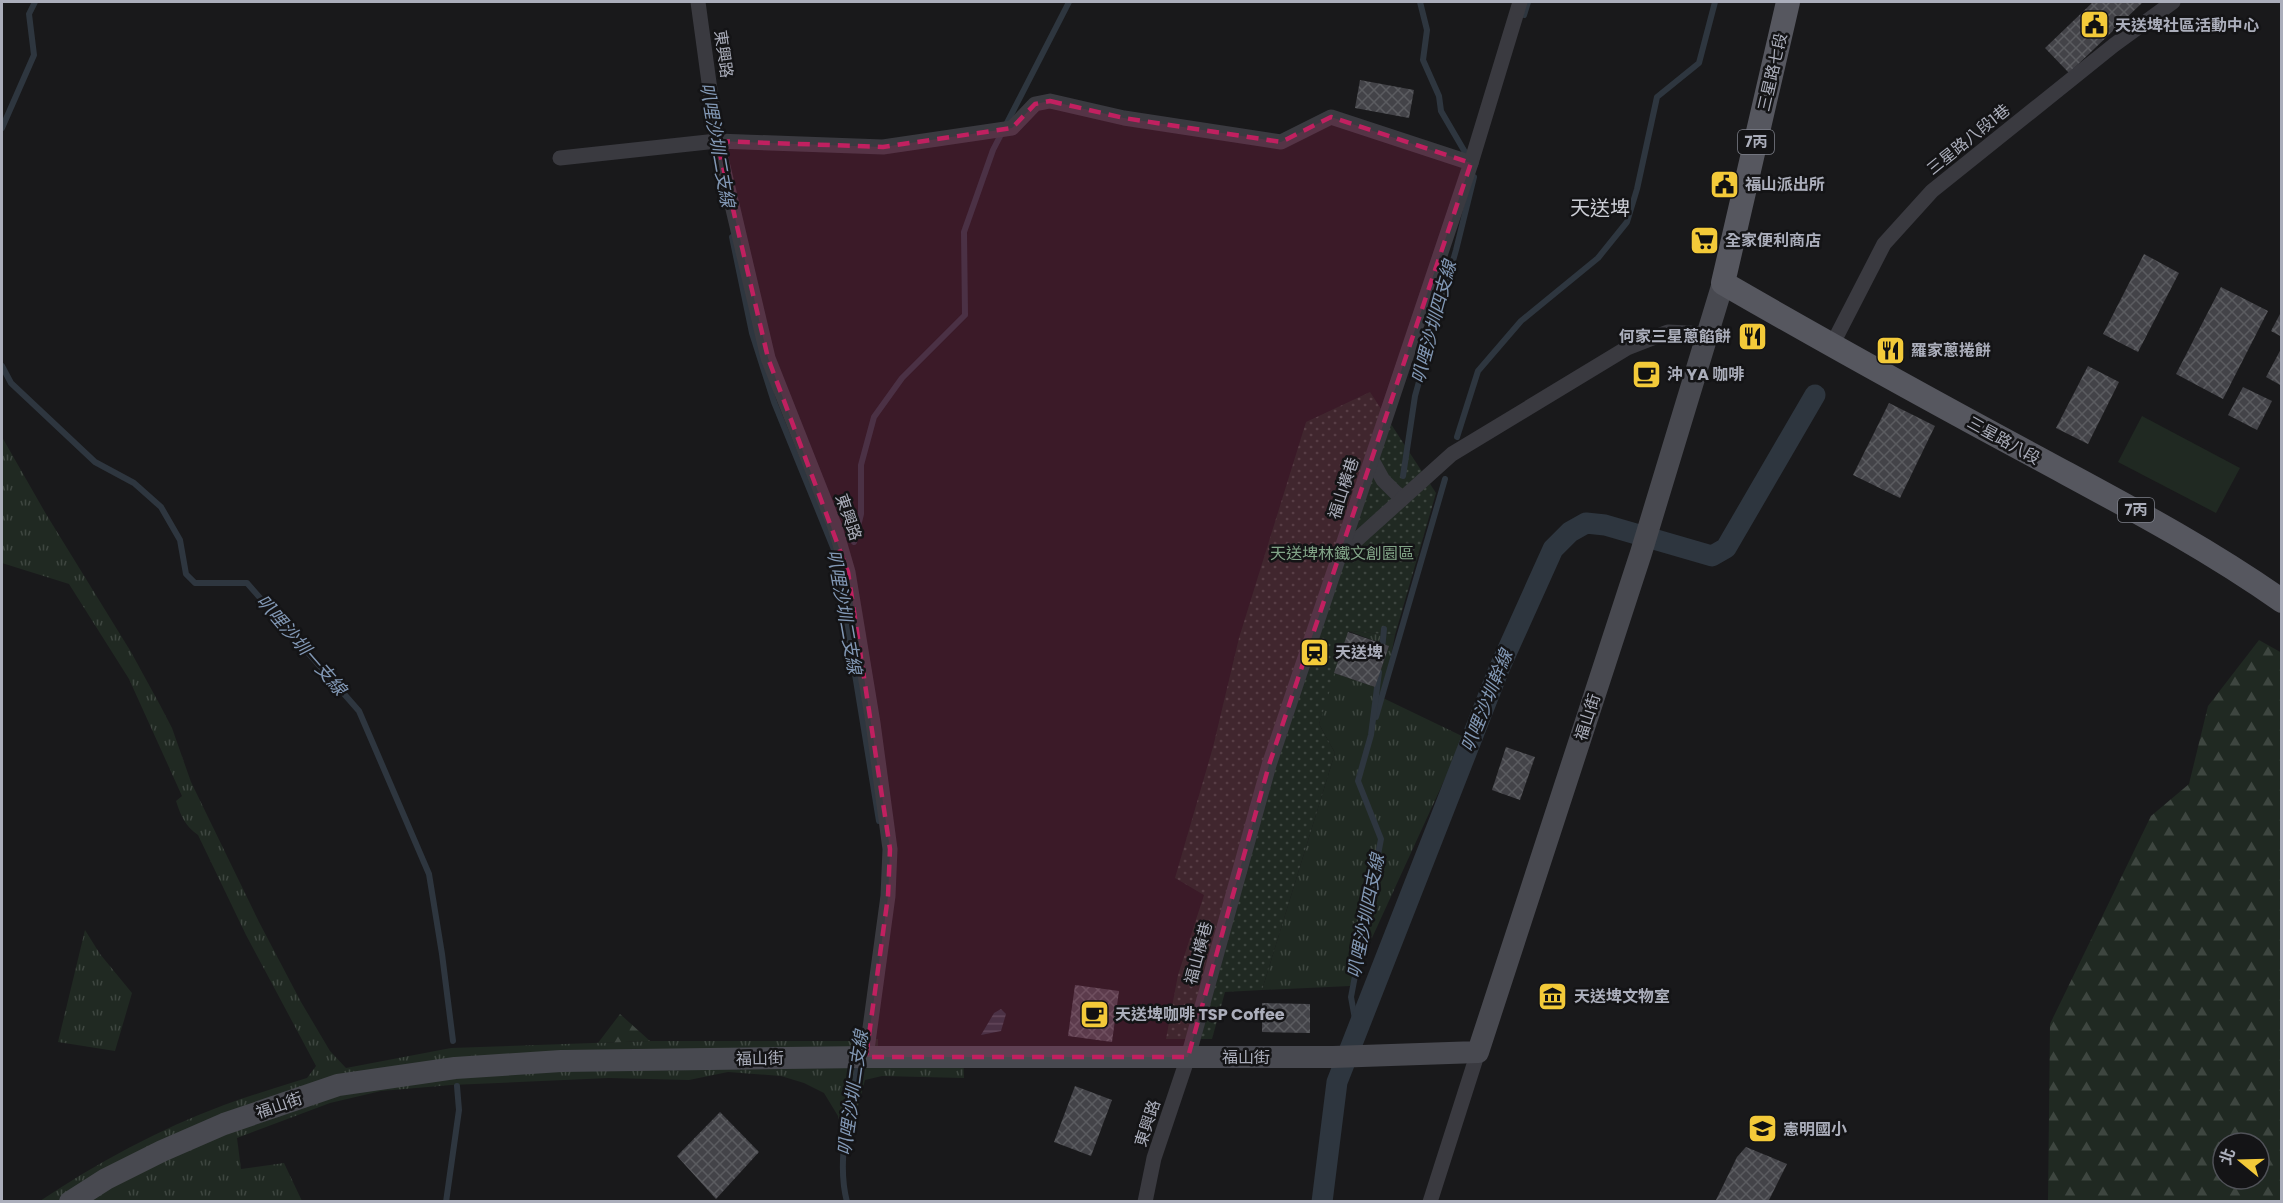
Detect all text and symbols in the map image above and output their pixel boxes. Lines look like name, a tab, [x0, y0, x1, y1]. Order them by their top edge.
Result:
public building icon: 天送埤社區活動中心	[2078, 9, 2110, 41]
place label: 天送埤社區活動中心	[2115, 14, 2259, 37]
street label: 東興路	[709, 29, 738, 79]
street label: 三星路七段	[1752, 31, 1793, 114]
water label: 叭哩沙圳二支線	[694, 81, 741, 211]
street label: 三星路八段1巷	[1922, 99, 2015, 180]
road number: 7丙	[1738, 130, 1774, 154]
public building icon: 福山派出所	[1708, 168, 1740, 200]
place label: 福山派出所	[1745, 173, 1825, 196]
district label: 天送埤	[1570, 194, 1630, 222]
supermarket icon: 全家便利商店	[1688, 224, 1720, 256]
place label: 全家便利商店	[1725, 229, 1821, 252]
water label: 叭哩沙圳四支線	[1405, 256, 1462, 386]
restaurant icon: 何家三星蔥餡餅	[1736, 320, 1768, 352]
place label: 何家三星蔥餡餅	[1619, 325, 1731, 348]
restaurant icon: 羅家蔥捲餅	[1874, 334, 1906, 366]
place label: 羅家蔥捲餅	[1911, 339, 1991, 362]
cafe icon: 沖 YA 咖啡	[1630, 358, 1662, 390]
place label: 沖 YA 咖啡	[1667, 363, 1744, 386]
street label: 三星路八段	[1963, 411, 2044, 470]
street label: 福山橫巷	[1323, 454, 1364, 522]
street label: 東興路	[830, 491, 867, 544]
road number: 7丙	[2118, 498, 2154, 522]
park label: 天送埤林鐵文創園區	[1270, 542, 1414, 565]
water label: 叭哩沙圳二支線	[821, 548, 868, 678]
water label: 叭哩沙圳一支線	[251, 589, 353, 702]
station icon: 天送埤	[1298, 636, 1330, 668]
place label: 天送埤	[1335, 641, 1383, 664]
water label: 叭哩沙圳幹線	[1455, 644, 1519, 756]
street label: 福山街	[1569, 691, 1606, 744]
water label: 叭哩沙圳四支線	[1341, 850, 1390, 980]
street label: 福山橫巷	[1179, 919, 1218, 987]
museum icon: 天送埤文物室	[1537, 980, 1569, 1012]
place label: 天送埤文物室	[1574, 985, 1670, 1008]
cafe icon: 天送埤咖啡 TSP Coffee	[1078, 998, 1110, 1030]
place label: 天送埤咖啡 TSP Coffee	[1115, 1003, 1285, 1026]
water label: 叭哩沙圳二支線	[831, 1027, 874, 1157]
street label: 福山街	[1222, 1046, 1270, 1069]
street label: 福山街	[736, 1047, 784, 1070]
street label: 福山街	[253, 1087, 306, 1124]
street label: 東興路	[1129, 1097, 1166, 1150]
school or university icon: 憲明國小	[1746, 1113, 1778, 1145]
place label: 憲明國小	[1783, 1118, 1847, 1141]
north arrow	[2211, 1131, 2271, 1191]
text: 北	[2214, 1145, 2241, 1168]

